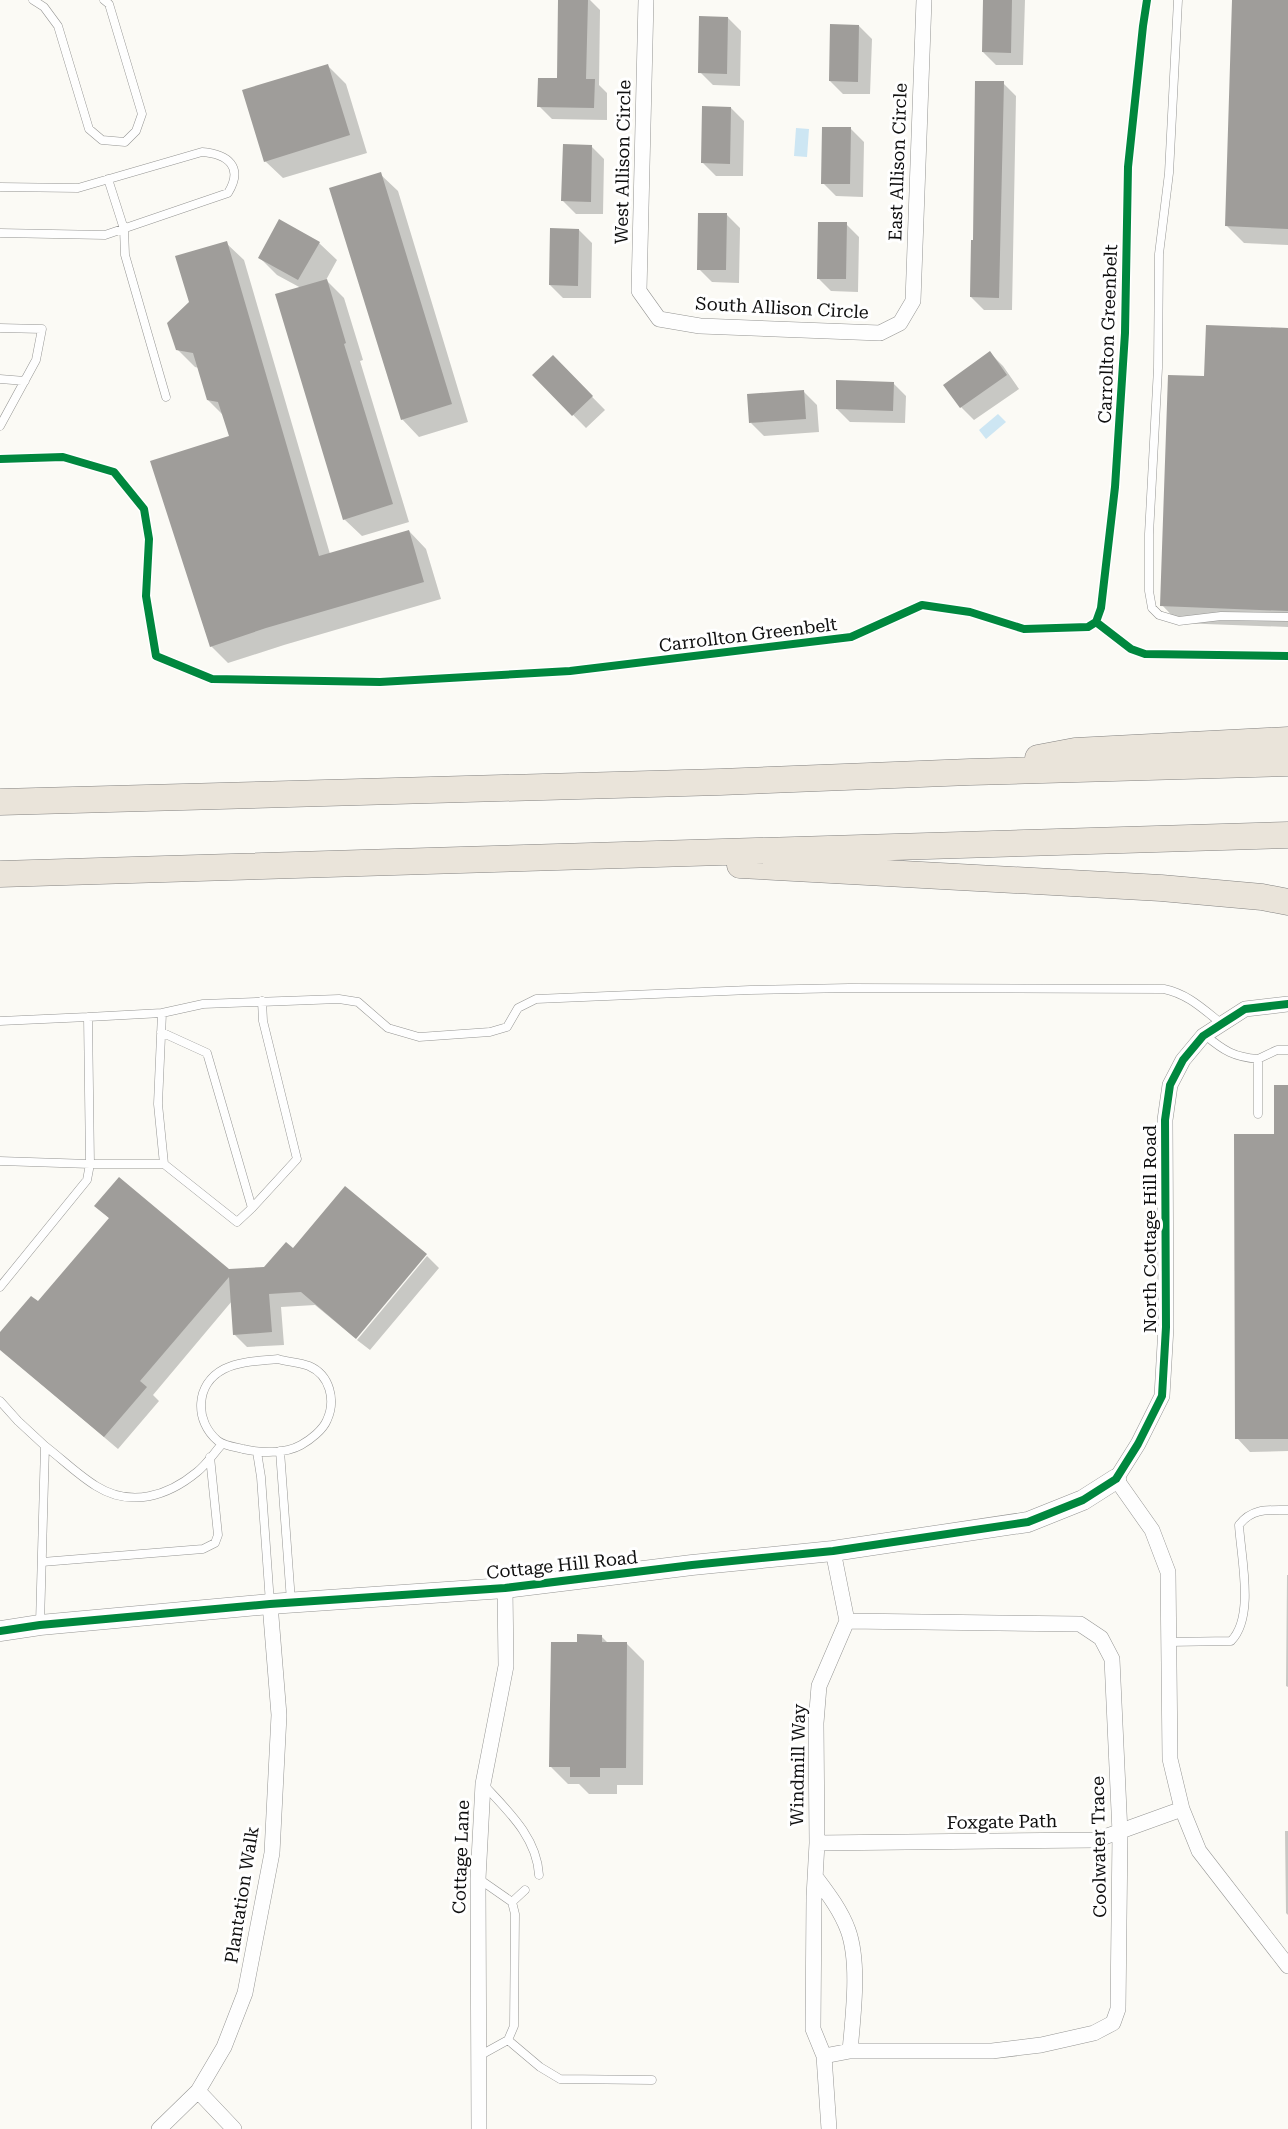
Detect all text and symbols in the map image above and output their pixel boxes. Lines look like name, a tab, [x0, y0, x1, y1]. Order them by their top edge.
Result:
street label: West Allison Circle	[611, 80, 634, 244]
street label: East Allison Circle	[884, 82, 911, 241]
street label: Carrollton Greenbelt	[1094, 244, 1121, 424]
street label: South Allison Circle	[695, 292, 869, 323]
street label: Carrollton Greenbelt	[658, 613, 838, 656]
street label: North Cottage Hill Road	[1139, 1125, 1160, 1333]
street label: Cottage Hill Road	[485, 1546, 639, 1583]
street label: Windmill Way	[786, 1703, 809, 1826]
street label: Coolwater Trace	[1087, 1776, 1110, 1918]
street label: Cottage Lane	[448, 1799, 473, 1914]
street label: Foxgate Path	[946, 1810, 1058, 1833]
street label: Plantation Walk	[220, 1825, 263, 1965]

